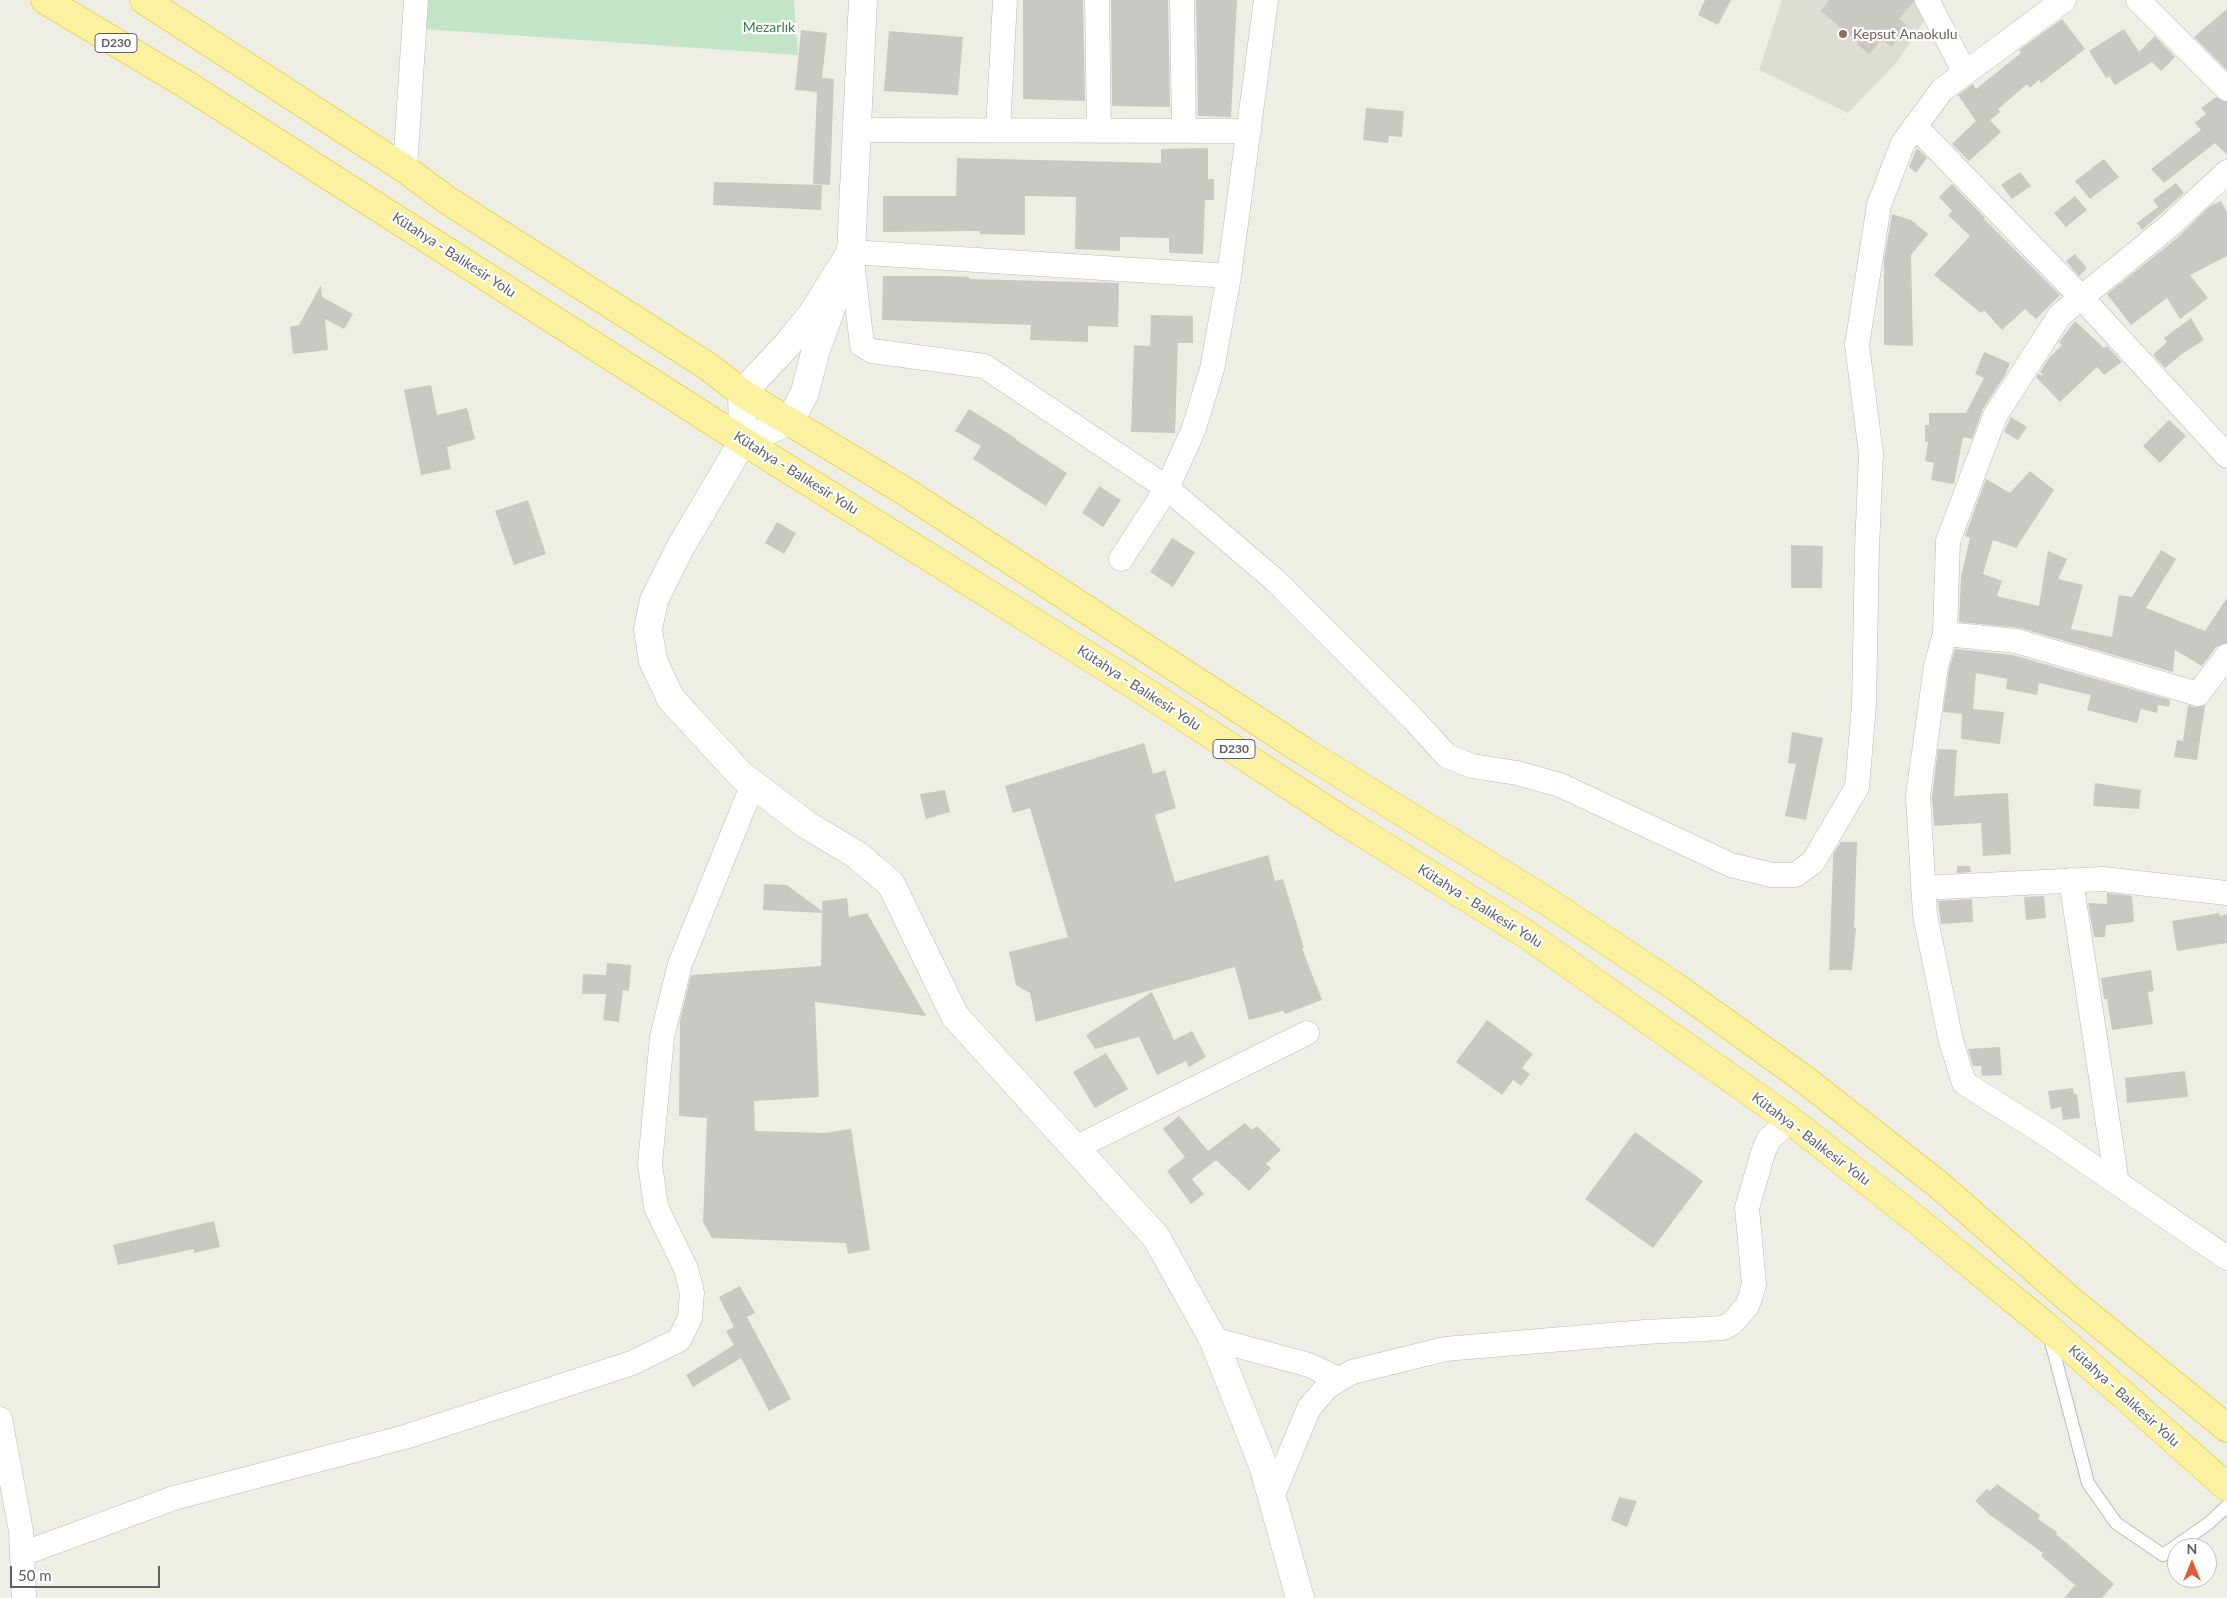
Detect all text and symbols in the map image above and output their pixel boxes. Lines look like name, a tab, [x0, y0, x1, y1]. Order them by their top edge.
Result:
park label: Mezarlık	[743, 19, 795, 35]
place label: Kepsut Anaokulu	[1853, 26, 1958, 42]
marker: Kepsut Anaokulu	[1837, 28, 1849, 40]
road number: D230	[95, 34, 137, 52]
street label: Kütahya - Balıkesir Yolu	[389, 209, 519, 301]
street label: Kütahya - Balıkesir Yolu	[731, 428, 861, 518]
street label: Kütahya - Balıkesir Yolu	[1074, 642, 1204, 734]
road number: D230	[1213, 740, 1255, 759]
street label: Kütahya - Balıkesir Yolu	[1415, 861, 1545, 951]
street label: Kütahya - Balıkesir Yolu	[1749, 1089, 1873, 1189]
street label: Kütahya - Balıkesir Yolu	[2065, 1342, 2183, 1450]
north arrow	[2167, 1538, 2217, 1588]
text: N	[2187, 1540, 2197, 1557]
scale bar	[12, 1556, 162, 1588]
text: 50 m	[18, 1566, 52, 1584]

